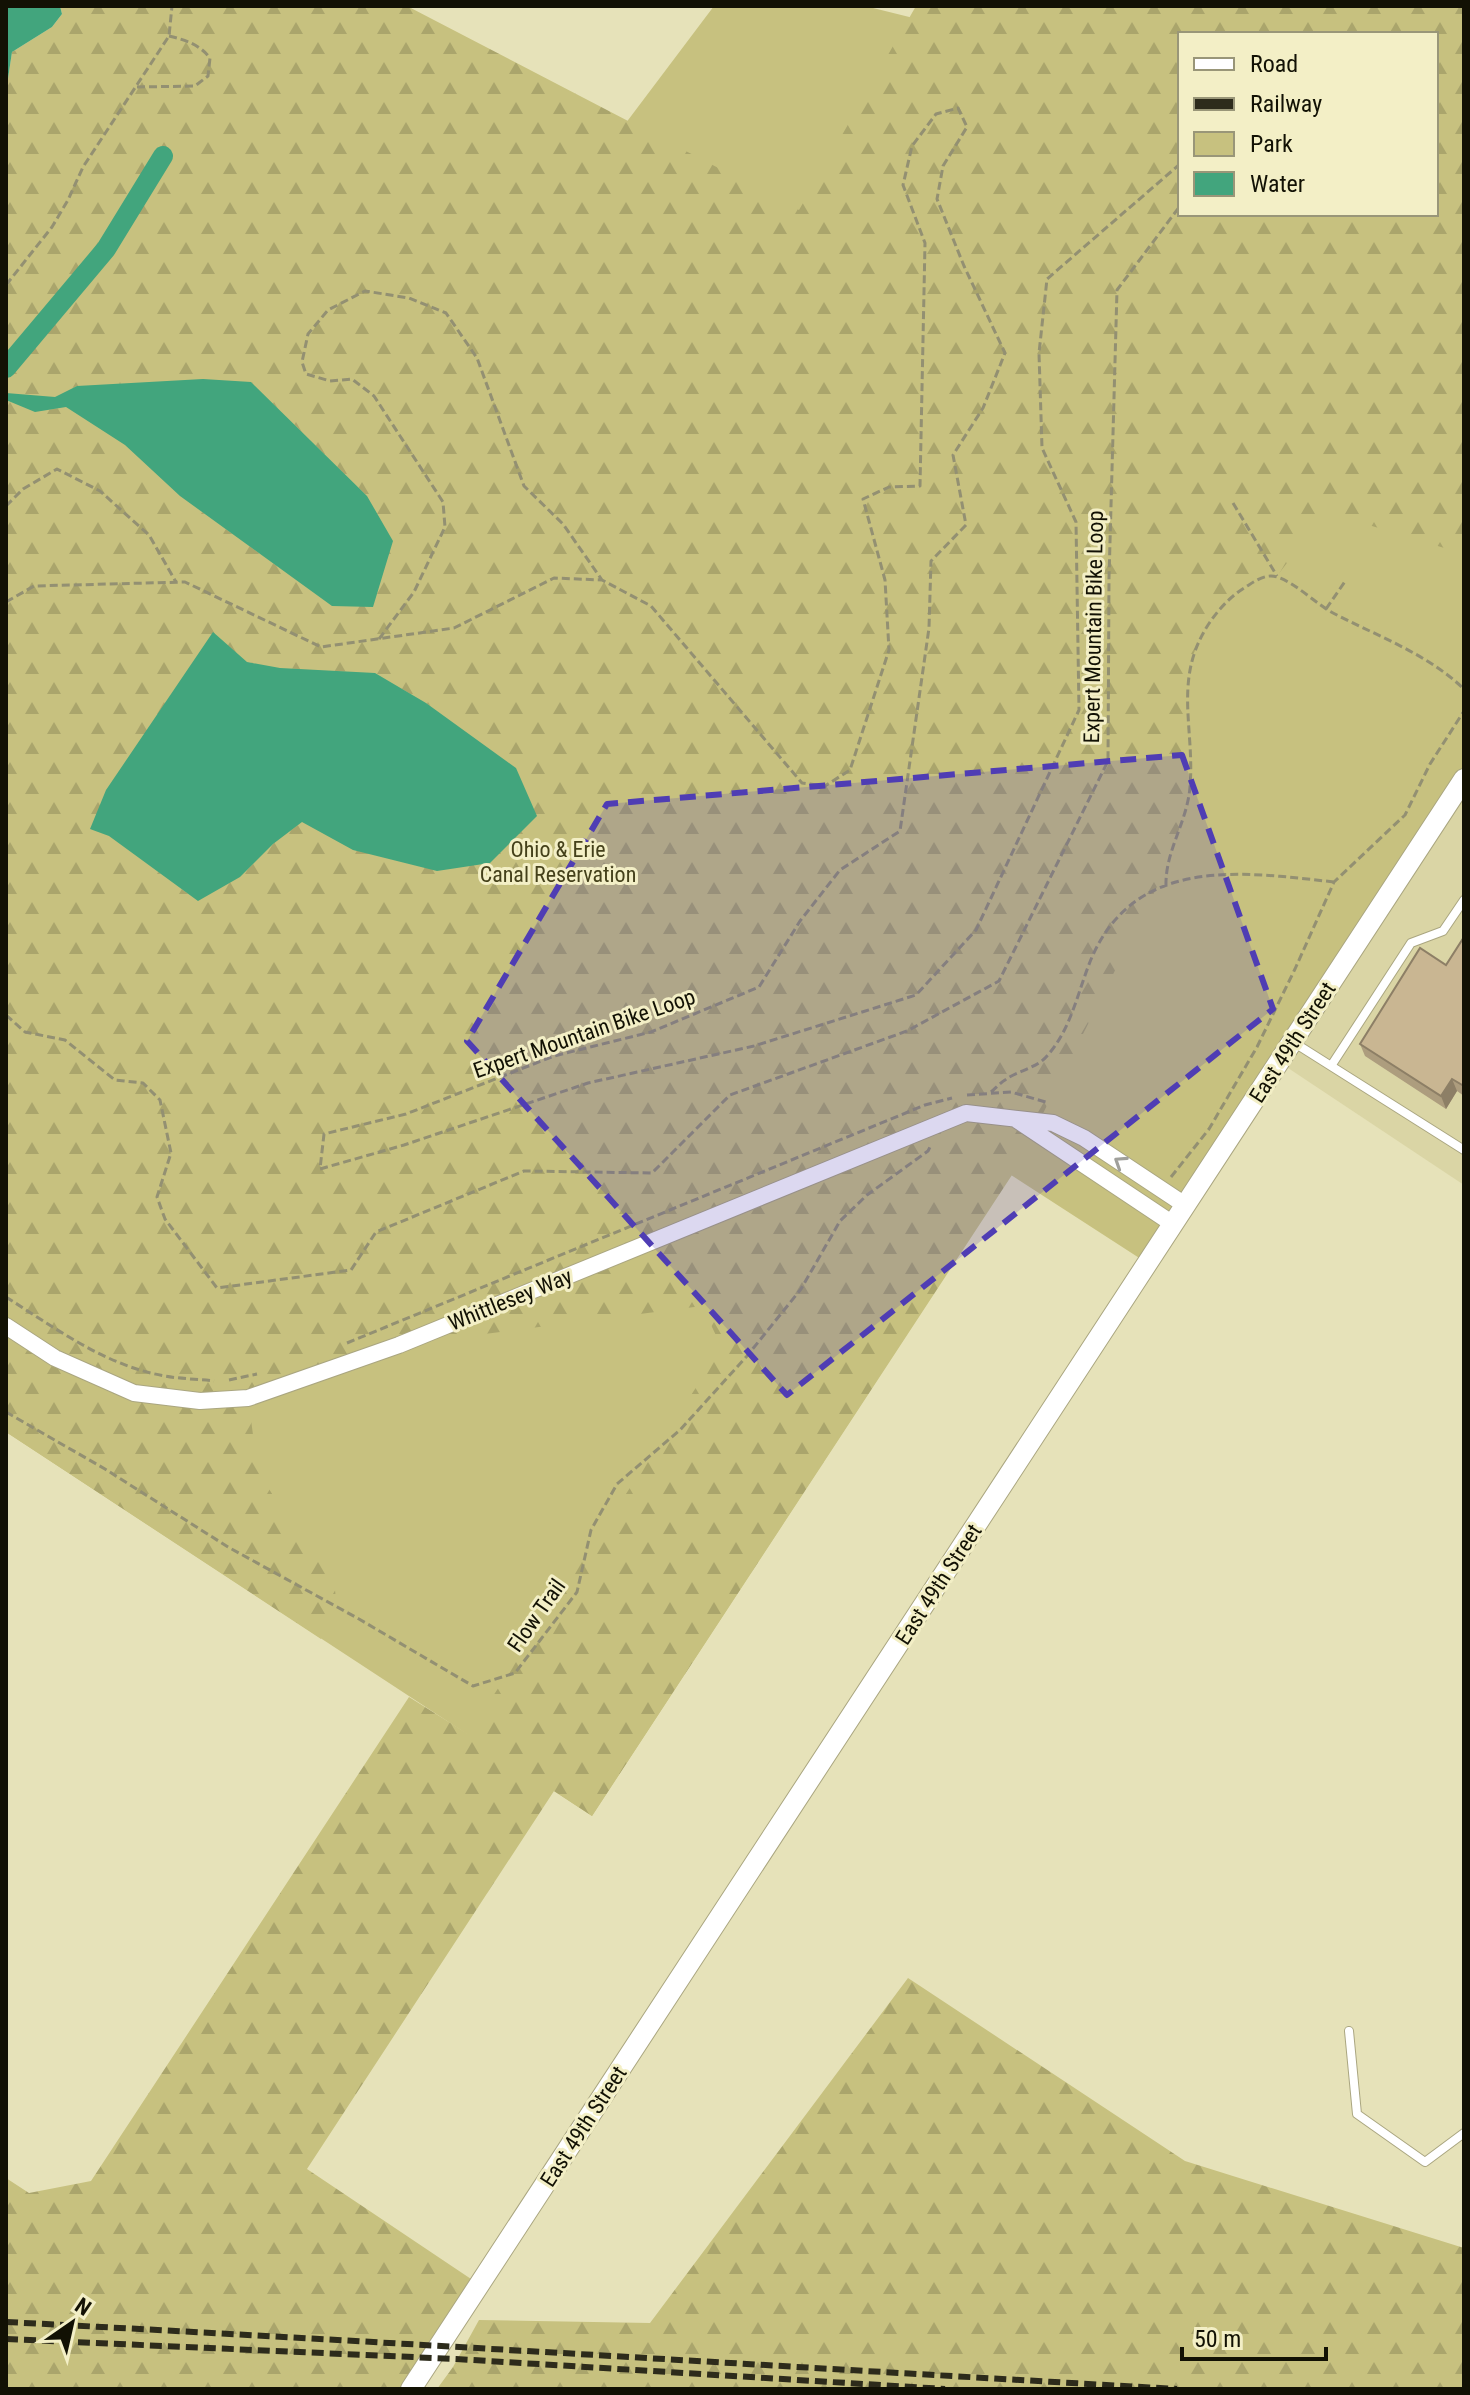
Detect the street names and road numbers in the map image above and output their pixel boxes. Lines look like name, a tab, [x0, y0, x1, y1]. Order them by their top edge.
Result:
street label: Expert Mountain Bike Loop	[1079, 510, 1108, 744]
street label: East 49th Street	[1244, 977, 1341, 1107]
street label: Expert Mountain Bike Loop	[470, 984, 698, 1083]
street label: Whittlesey Way	[445, 1263, 576, 1336]
street label: East 49th Street	[890, 1519, 987, 1649]
street label: Flow Trail	[502, 1574, 570, 1657]
street label: East 49th Street	[535, 2061, 632, 2191]

